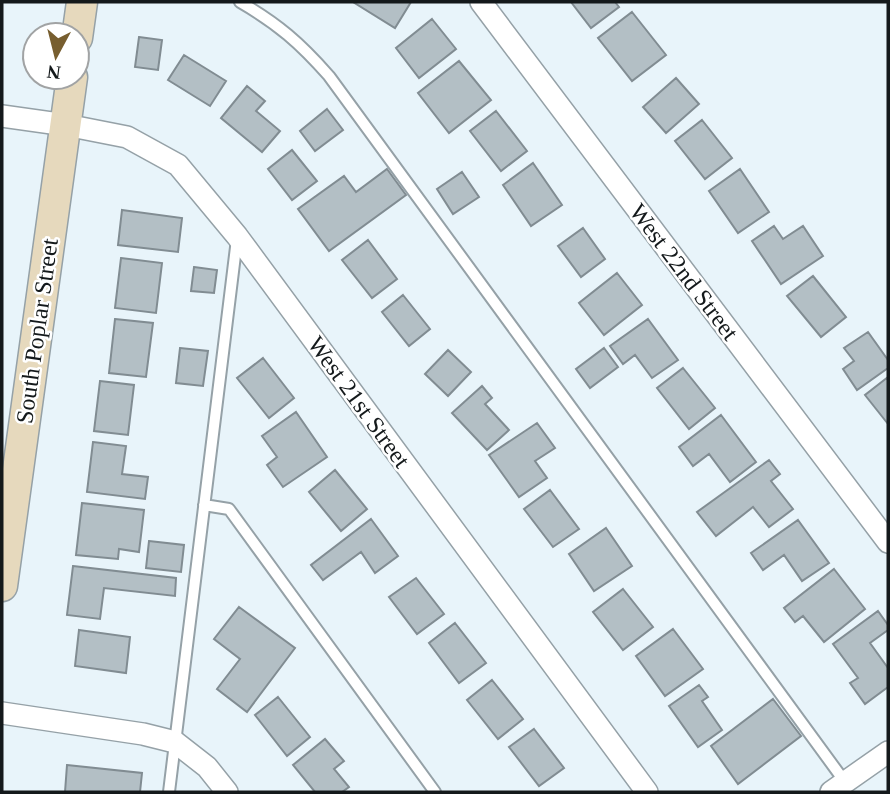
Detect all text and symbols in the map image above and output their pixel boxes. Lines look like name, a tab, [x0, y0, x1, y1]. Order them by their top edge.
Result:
north arrow	[21, 21, 91, 91]
text: N	[46, 61, 62, 84]
street label: West 22nd Street	[624, 199, 744, 345]
street label: South Poplar Street	[11, 236, 63, 425]
street label: West 21st Street	[303, 332, 415, 473]

